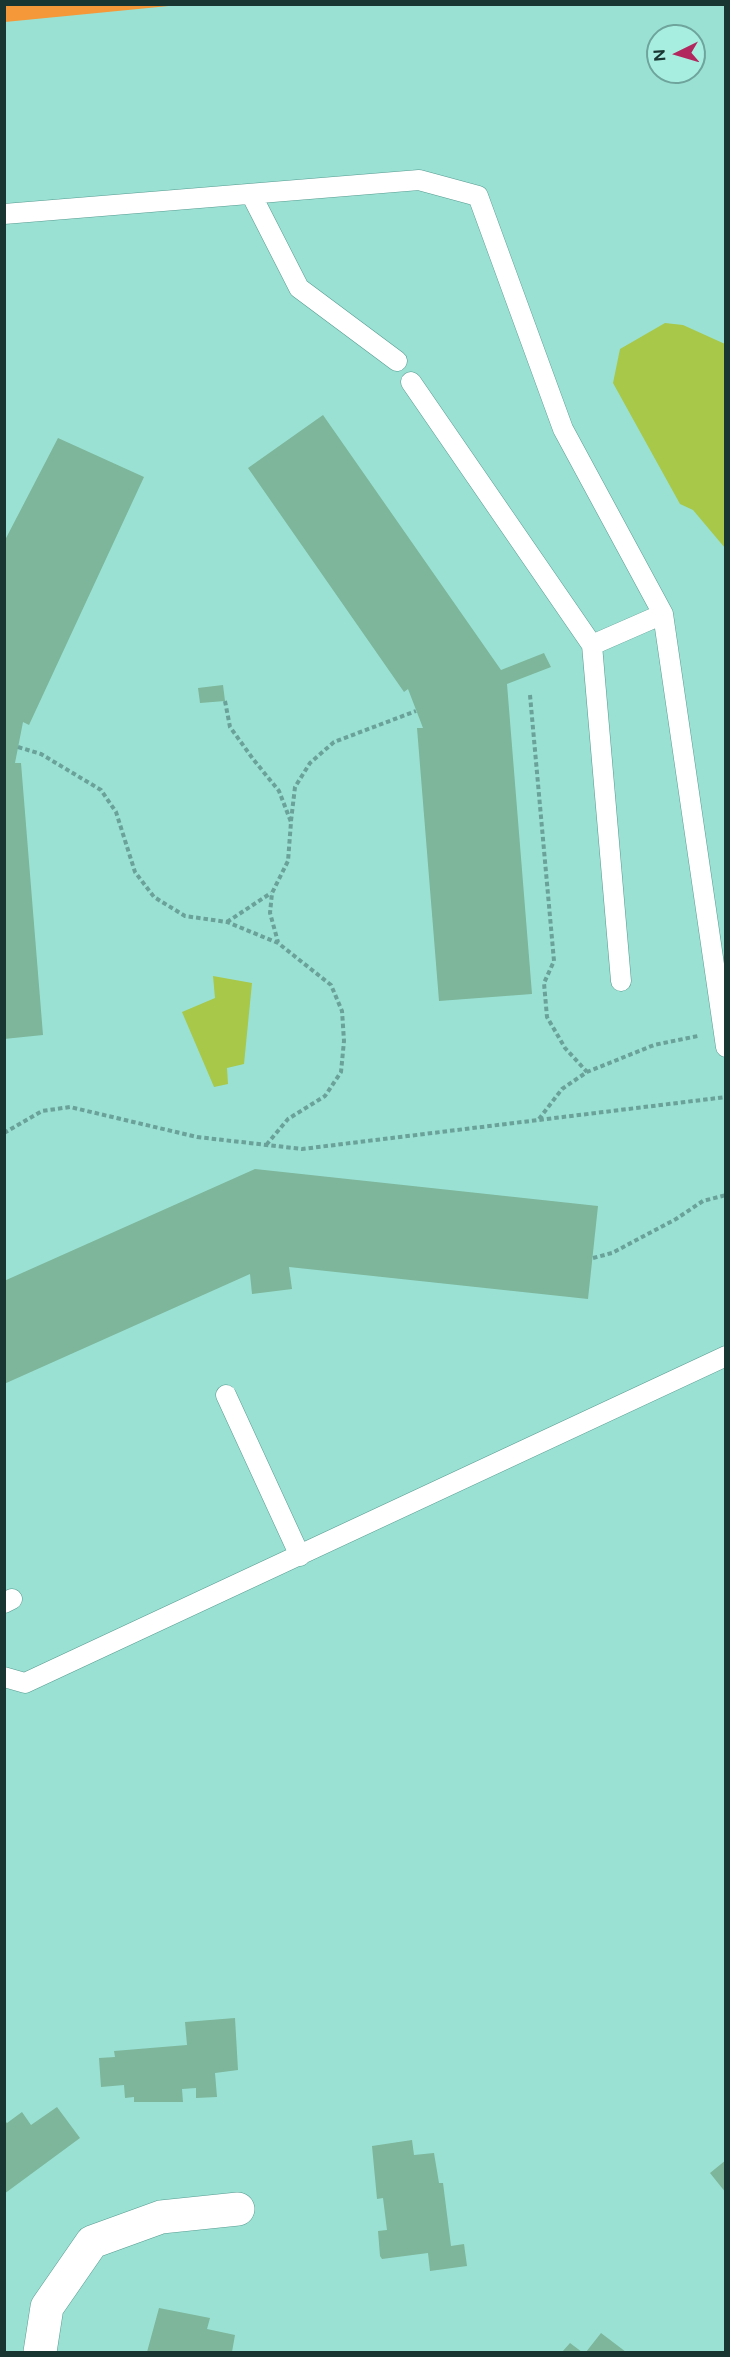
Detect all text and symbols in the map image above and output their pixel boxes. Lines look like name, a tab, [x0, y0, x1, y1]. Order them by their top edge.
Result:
north arrow	[646, 24, 706, 84]
text: N	[650, 48, 670, 62]

